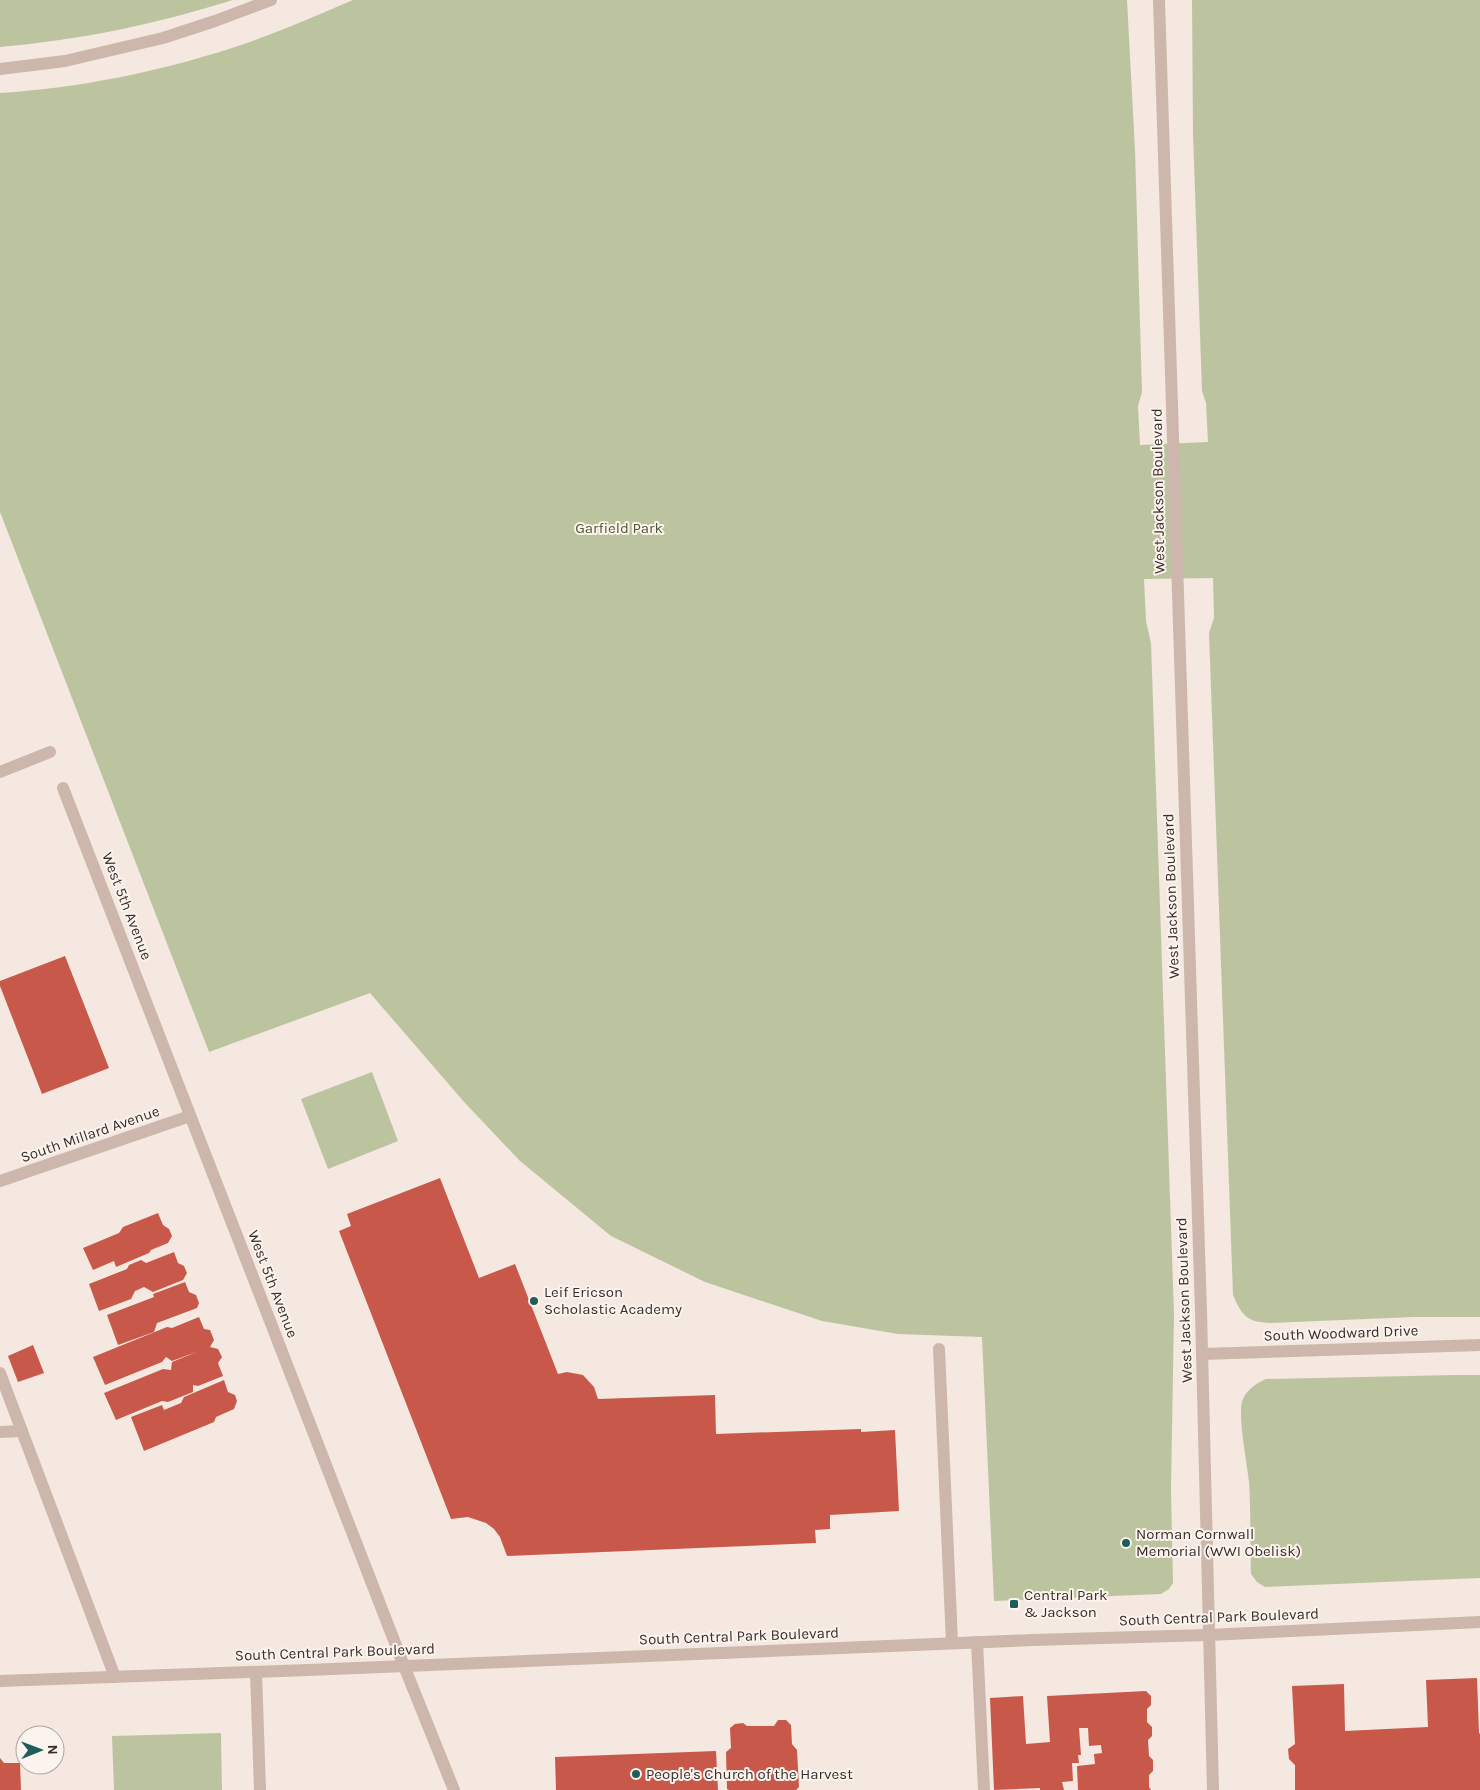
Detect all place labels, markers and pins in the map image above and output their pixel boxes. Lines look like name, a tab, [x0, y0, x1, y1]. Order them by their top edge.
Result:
place label: Leif Ericson Scholastic Academy	[544, 1283, 682, 1318]
marker: Leif Ericson Scholastic Academy	[528, 1295, 540, 1307]
place label: Norman Cornwall Memorial (WWI Obelisk)	[1136, 1525, 1301, 1560]
marker: Norman Cornwall Memorial (WWI Obelisk)	[1120, 1537, 1132, 1549]
place label: Central Park & Jackson	[1024, 1586, 1107, 1621]
marker: Central Park & Jackson	[1008, 1598, 1020, 1610]
place label: People's Church of the Harvest	[646, 1765, 853, 1783]
marker: People's Church of the Harvest	[630, 1768, 642, 1780]

